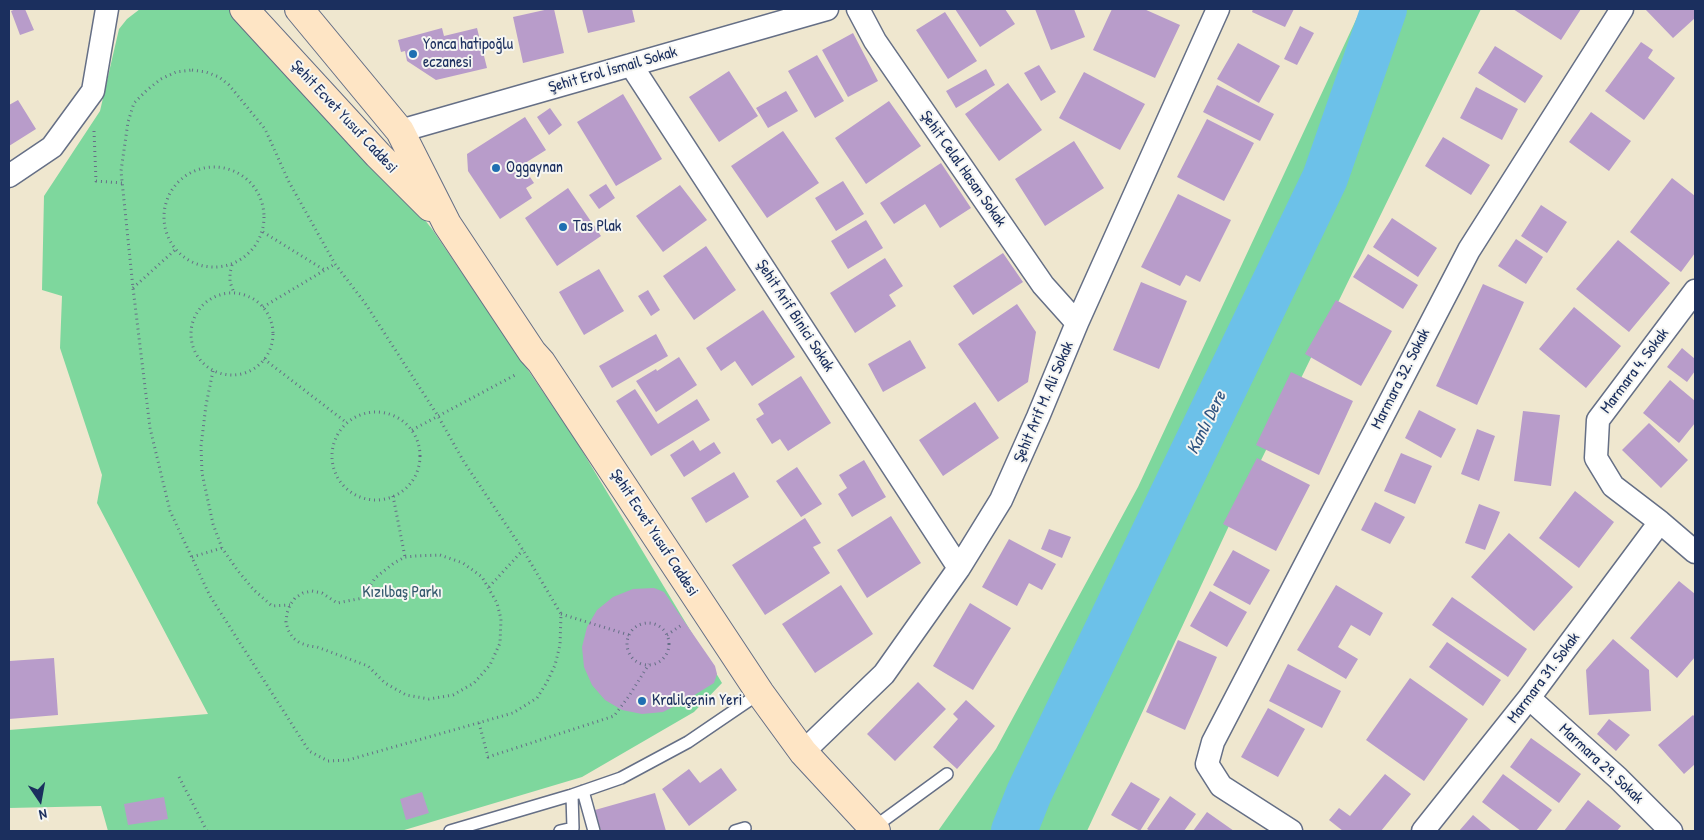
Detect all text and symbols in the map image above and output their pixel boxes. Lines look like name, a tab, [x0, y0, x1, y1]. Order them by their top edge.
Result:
place label: Yonca hatipoğlu eczanesi	[423, 35, 513, 73]
street label: Şehit Erol İsmail Sokak	[547, 42, 679, 98]
marker: Yonca hatipoğlu eczanesi	[407, 48, 419, 60]
street label: Şehit Ecvet Yusuf Caddesi	[287, 57, 401, 177]
street label: Şehit Celal Hasan Sokak	[916, 107, 1010, 231]
place label: Oggaynan	[506, 158, 563, 178]
marker: Oggaynan	[490, 162, 502, 174]
place label: Tas Plak	[573, 217, 621, 237]
marker: Tas Plak	[557, 221, 569, 233]
street label: Şehit Arif Binici Sokak	[752, 256, 838, 376]
street label: Marmara 32. Sokak	[1367, 325, 1435, 433]
street label: Marmara 4. Sokak	[1597, 325, 1673, 417]
street label: Şehit Arif M. Ali Sokak	[1010, 339, 1078, 465]
water label: Kanlı Dere	[1183, 388, 1231, 458]
street label: Şehit Ecvet Yusuf Caddesi	[606, 466, 702, 600]
park label: Kızılbaş Parkı	[362, 583, 442, 603]
street label: Marmara 31. Sokak	[1504, 629, 1584, 727]
place label: Kralilçenin Yeri	[652, 691, 742, 711]
marker: Kralilçenin Yeri	[636, 695, 648, 707]
street label: Marmara 29. Sokak	[1555, 720, 1647, 808]
north arrow	[15, 775, 65, 825]
text: N	[38, 805, 49, 825]

